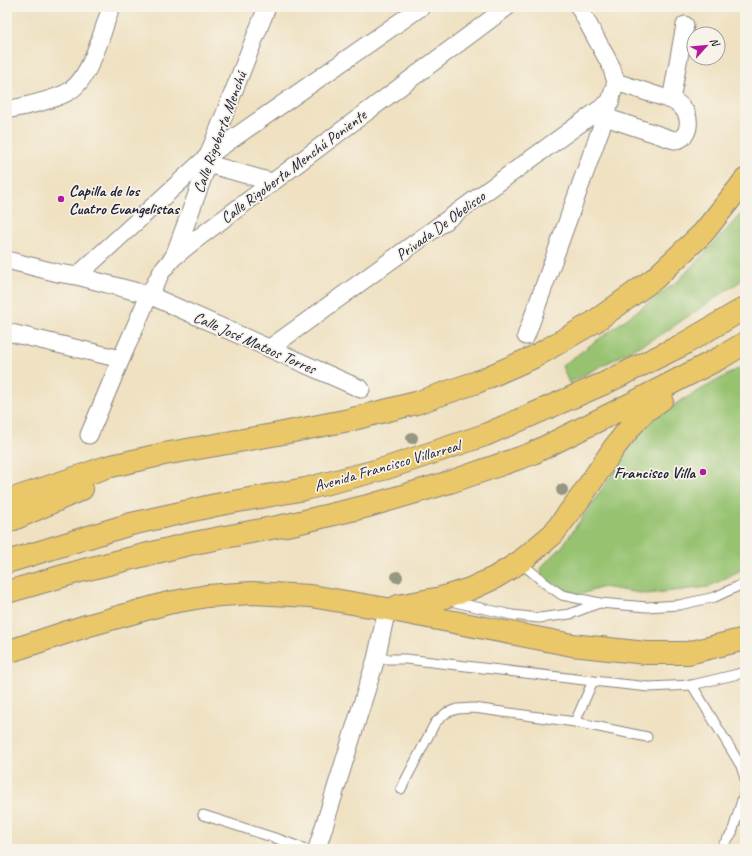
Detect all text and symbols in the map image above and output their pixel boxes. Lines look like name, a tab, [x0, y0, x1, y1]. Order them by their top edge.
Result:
north arrow	[686, 26, 726, 66]
text: N	[707, 35, 724, 50]
street label: Calle Rigoberta Menchú	[189, 67, 252, 196]
street label: Calle Rigoberta Menchú Poniente	[217, 104, 372, 228]
place label: Capilla de los Cuatro Evangelistas	[69, 181, 180, 219]
street label: Privada De Obelisco	[392, 186, 490, 265]
marker: Capilla de los Cuatro Evangelistas	[56, 194, 66, 204]
street label: Calle José Mateos Torres	[190, 307, 320, 379]
street label: Avenida Francisco Villarreal	[312, 435, 466, 496]
place label: Francisco Villa	[614, 463, 696, 483]
marker: Francisco Villa	[698, 467, 708, 477]

